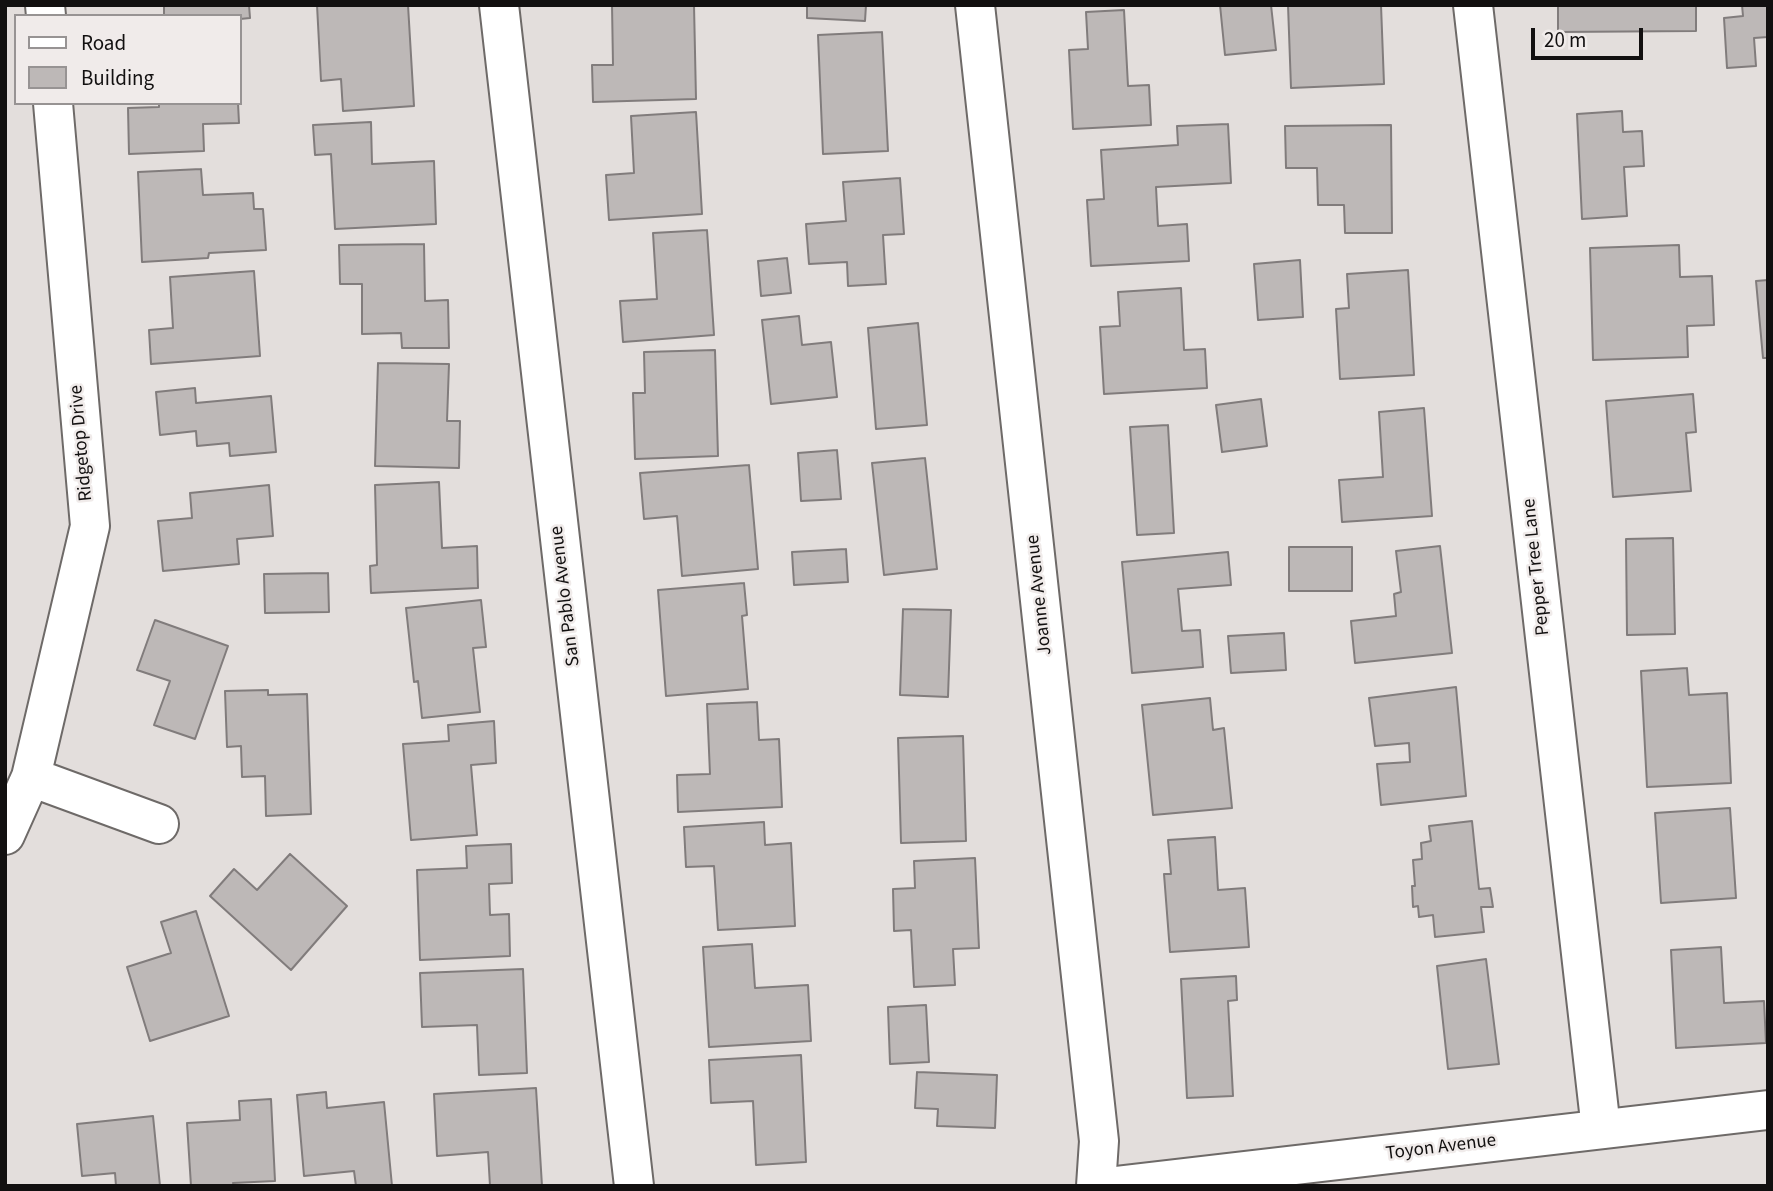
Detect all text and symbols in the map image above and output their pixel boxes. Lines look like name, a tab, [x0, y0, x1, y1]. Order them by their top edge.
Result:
legend	[14, 14, 242, 105]
scale bar	[1535, 14, 1647, 58]
text: 20 m	[1544, 25, 1586, 55]
text: Road	[81, 28, 126, 58]
text: Building	[81, 63, 154, 93]
street label: Ridgetop Drive	[66, 384, 98, 502]
street label: Pepper Tree Lane	[1518, 497, 1556, 637]
street label: San Pablo Avenue	[546, 524, 586, 668]
street label: Joanne Avenue	[1022, 534, 1058, 656]
street label: Toyon Avenue	[1385, 1130, 1497, 1166]

